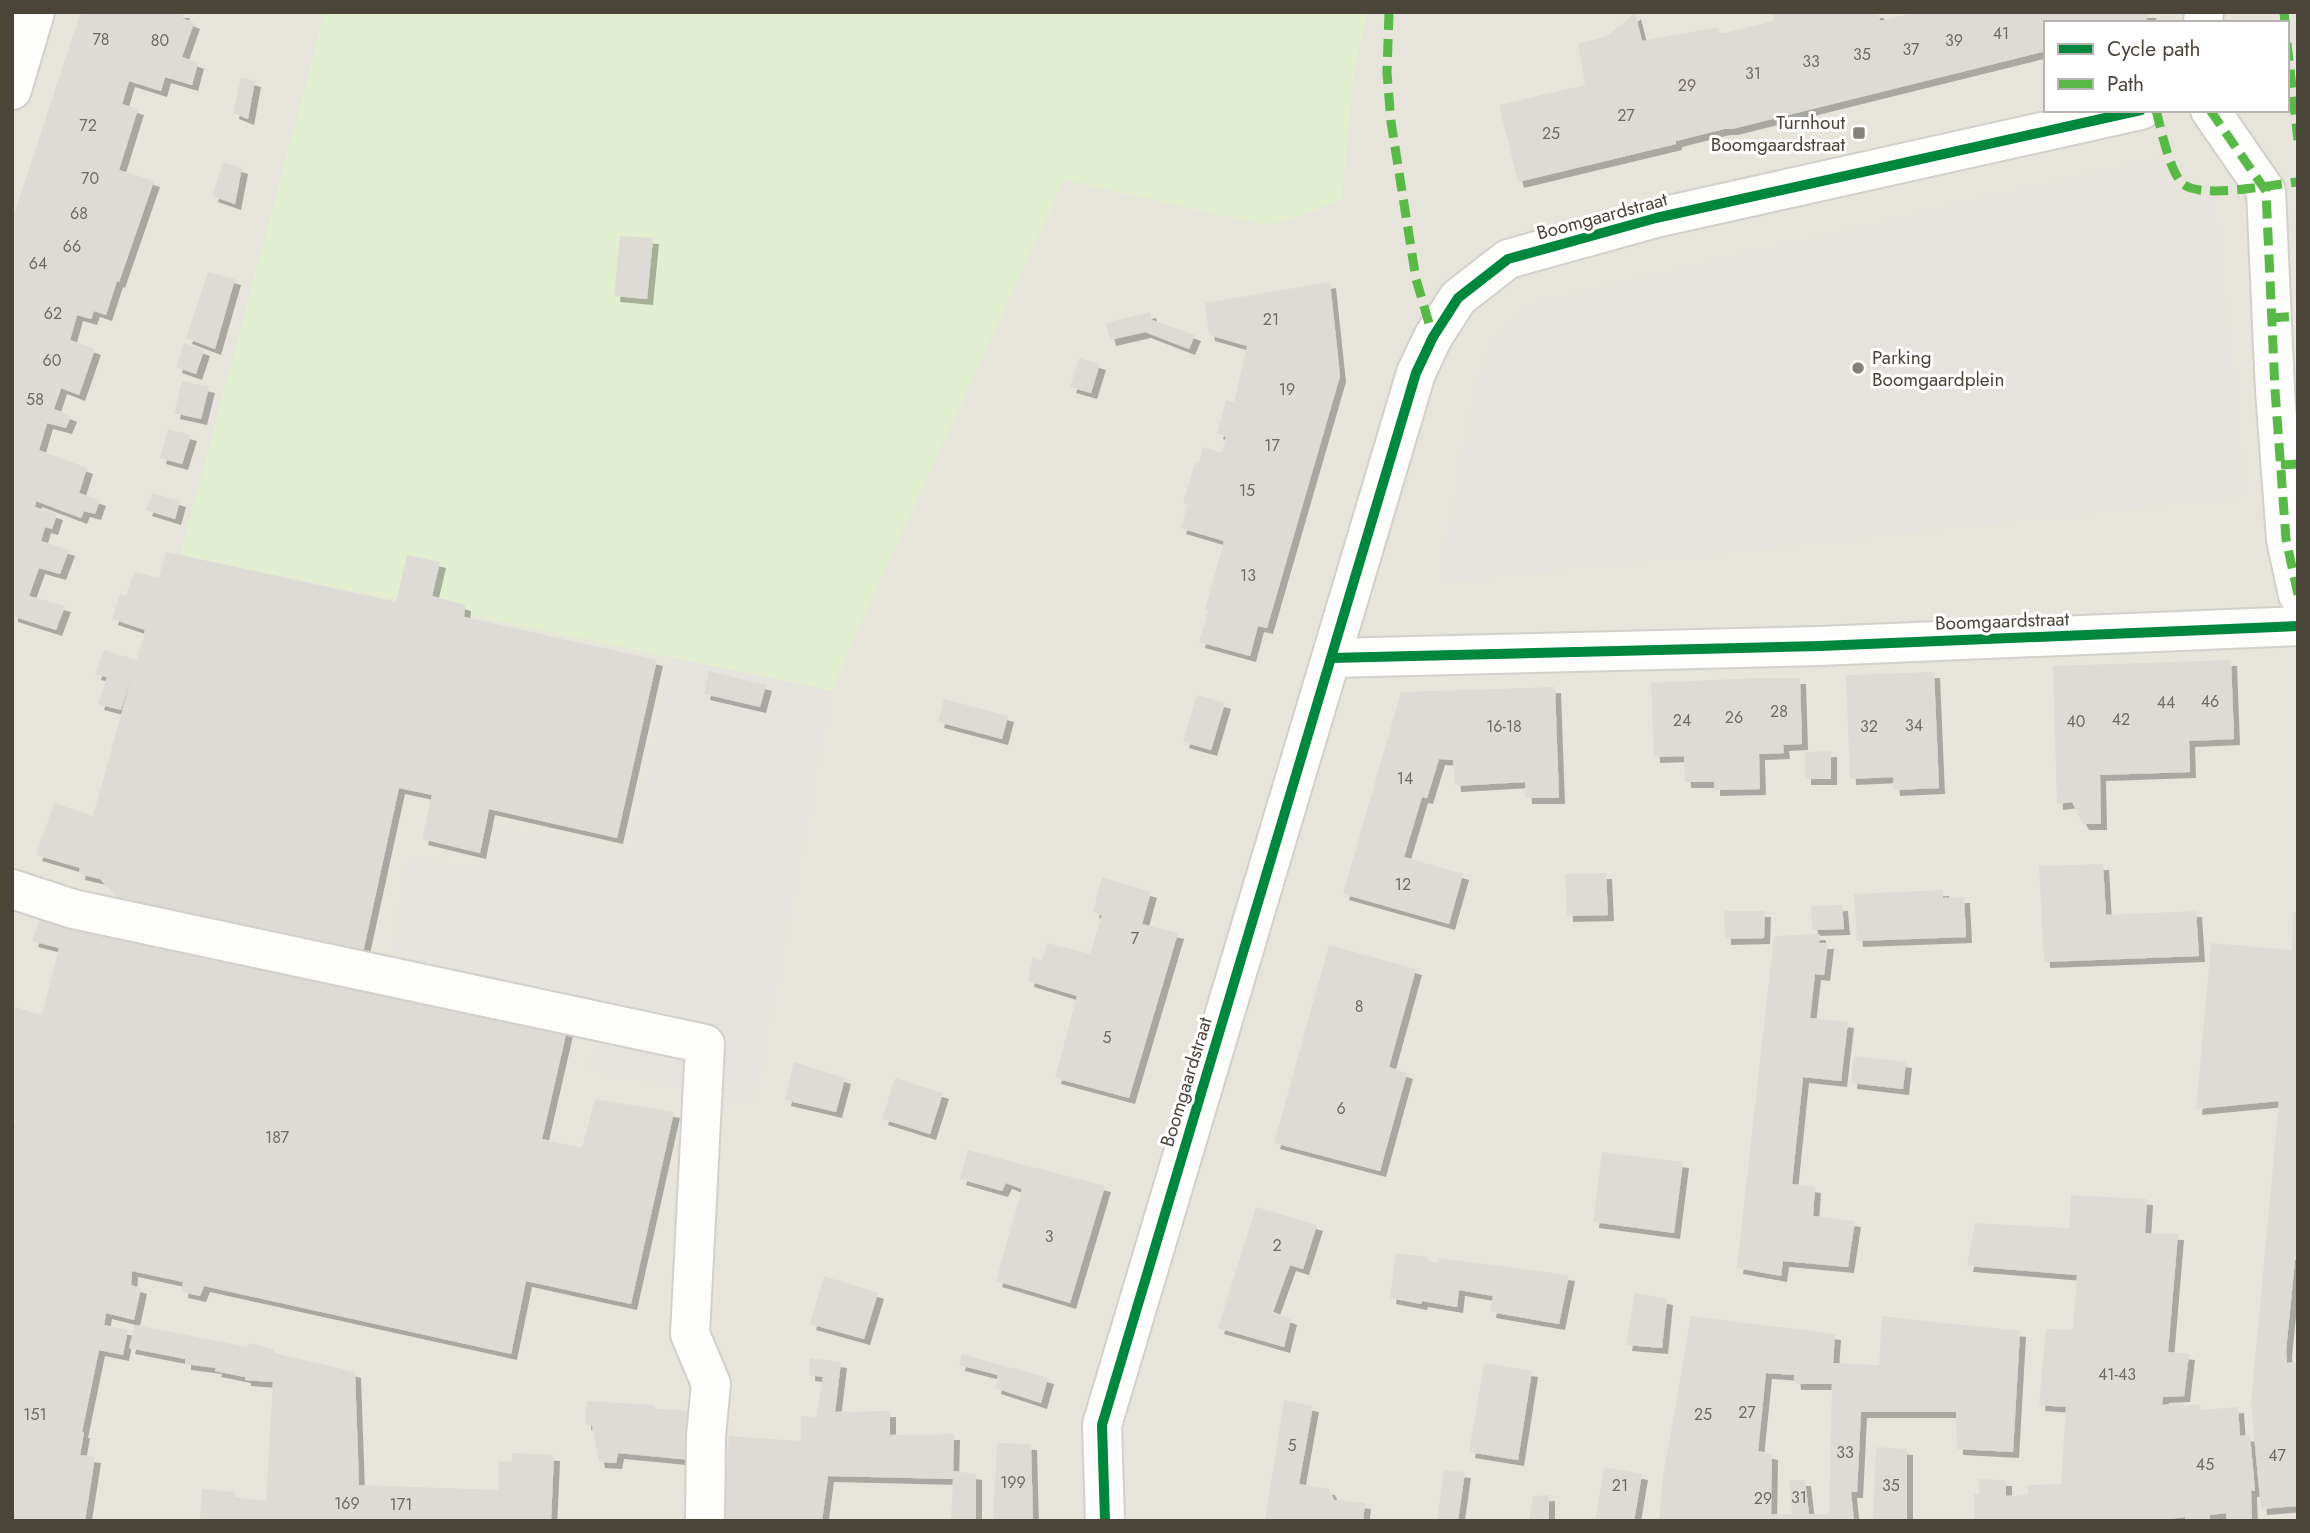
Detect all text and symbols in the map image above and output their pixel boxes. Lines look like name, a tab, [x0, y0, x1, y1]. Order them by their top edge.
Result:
legend	[2044, 21, 2289, 112]
house number: 41	[1993, 22, 2009, 45]
house number: 78	[92, 28, 110, 51]
house number: 80	[151, 29, 169, 52]
house number: 39	[1945, 29, 1963, 52]
text: Cycle path	[2107, 34, 2200, 64]
house number: 37	[1903, 38, 1920, 61]
house number: 35	[1853, 43, 1871, 66]
house number: 33	[1802, 50, 1820, 73]
house number: 31	[1745, 62, 1761, 85]
text: Path	[2107, 69, 2144, 99]
house number: 29	[1678, 74, 1696, 97]
house number: 27	[1617, 104, 1635, 127]
place label: Turnhout Boomgaardstraat	[1711, 109, 1845, 158]
house number: 72	[79, 114, 97, 137]
house number: 25	[1542, 122, 1560, 145]
marker: Turnhout Boomgaardstraat	[1851, 125, 1867, 141]
house number: 70	[81, 167, 99, 190]
street label: Boomgaardstraat	[1534, 185, 1671, 246]
house number: 68	[70, 202, 88, 225]
house number: 66	[63, 235, 81, 258]
house number: 64	[29, 252, 47, 275]
house number: 62	[44, 302, 62, 325]
house number: 21	[1263, 308, 1279, 331]
place label: Parking Boomgaardplein	[1872, 344, 2005, 393]
house number: 60	[43, 349, 61, 372]
marker: Parking Boomgaardplein	[1850, 360, 1866, 376]
house number: 19	[1279, 378, 1295, 401]
house number: 58	[26, 388, 44, 411]
house number: 17	[1264, 434, 1280, 457]
house number: 15	[1239, 479, 1255, 502]
house number: 13	[1240, 564, 1256, 587]
street label: Boomgaardstraat	[1934, 605, 2070, 637]
house number: 46	[2201, 690, 2219, 713]
house number: 44	[2157, 691, 2175, 714]
house number: 28	[1770, 700, 1788, 723]
house number: 26	[1725, 706, 1743, 729]
house number: 42	[2112, 708, 2130, 731]
house number: 24	[1673, 709, 1691, 732]
house number: 40	[2067, 710, 2085, 733]
house number: 34	[1905, 714, 1923, 737]
house number: 16-18	[1486, 715, 1522, 738]
house number: 32	[1860, 715, 1878, 738]
house number: 14	[1397, 767, 1413, 790]
house number: 12	[1395, 873, 1411, 896]
house number: 7	[1131, 927, 1140, 950]
house number: 8	[1355, 995, 1363, 1018]
street label: Boomgaardstraat	[1153, 1013, 1219, 1150]
house number: 5	[1102, 1026, 1112, 1049]
house number: 6	[1336, 1097, 1346, 1120]
house number: 187	[265, 1126, 290, 1149]
house number: 3	[1045, 1225, 1054, 1248]
house number: 2	[1272, 1234, 1282, 1257]
house number: 41-43	[2098, 1363, 2136, 1386]
house number: 27	[1738, 1401, 1756, 1424]
house number: 151	[23, 1403, 47, 1426]
house number: 25	[1694, 1403, 1712, 1426]
house number: 5	[1287, 1434, 1297, 1457]
house number: 33	[1836, 1441, 1854, 1464]
house number: 47	[2268, 1444, 2286, 1467]
house number: 45	[2196, 1453, 2214, 1476]
house number: 199	[1000, 1471, 1026, 1494]
house number: 21	[1612, 1474, 1628, 1497]
house number: 35	[1882, 1474, 1900, 1497]
house number: 31	[1791, 1486, 1807, 1509]
house number: 29	[1754, 1487, 1772, 1510]
house number: 169	[334, 1492, 360, 1515]
house number: 171	[390, 1493, 412, 1516]

